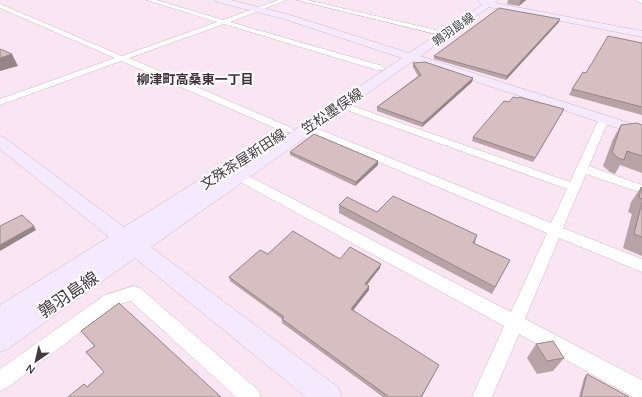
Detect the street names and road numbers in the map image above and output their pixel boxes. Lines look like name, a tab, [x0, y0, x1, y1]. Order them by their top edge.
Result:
street label: 鶉羽島線	[429, 9, 477, 49]
street label: 笠松墨俣線	[298, 84, 366, 138]
street label: 文殊茶屋新田線	[197, 125, 289, 193]
street label: 鶉羽島線	[34, 266, 102, 322]

